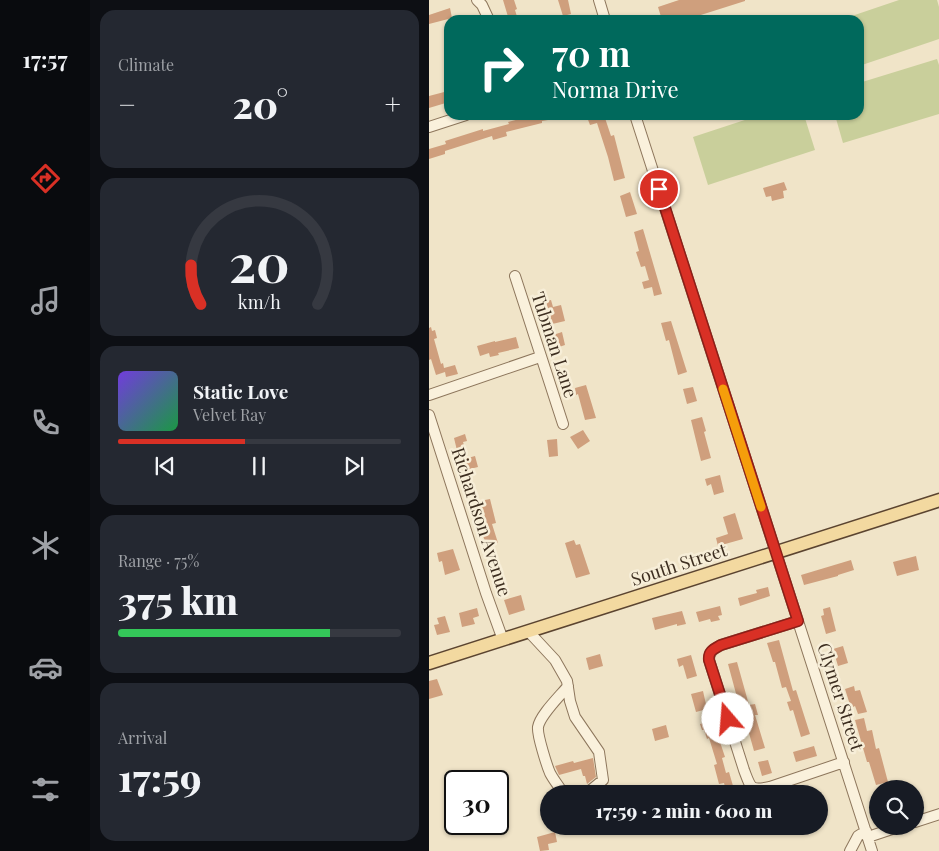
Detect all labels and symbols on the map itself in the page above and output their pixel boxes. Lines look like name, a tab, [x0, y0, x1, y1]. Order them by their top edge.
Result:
pin	[638, 168, 680, 210]
street label: Tubman Lane	[527, 289, 583, 401]
street label: Richardson Avenue	[447, 444, 517, 599]
street label: South Street	[628, 537, 730, 591]
street label: Clymer Street	[812, 640, 870, 754]
position arrow	[701, 692, 753, 744]
speed limit sign: 30	[444, 770, 509, 835]

